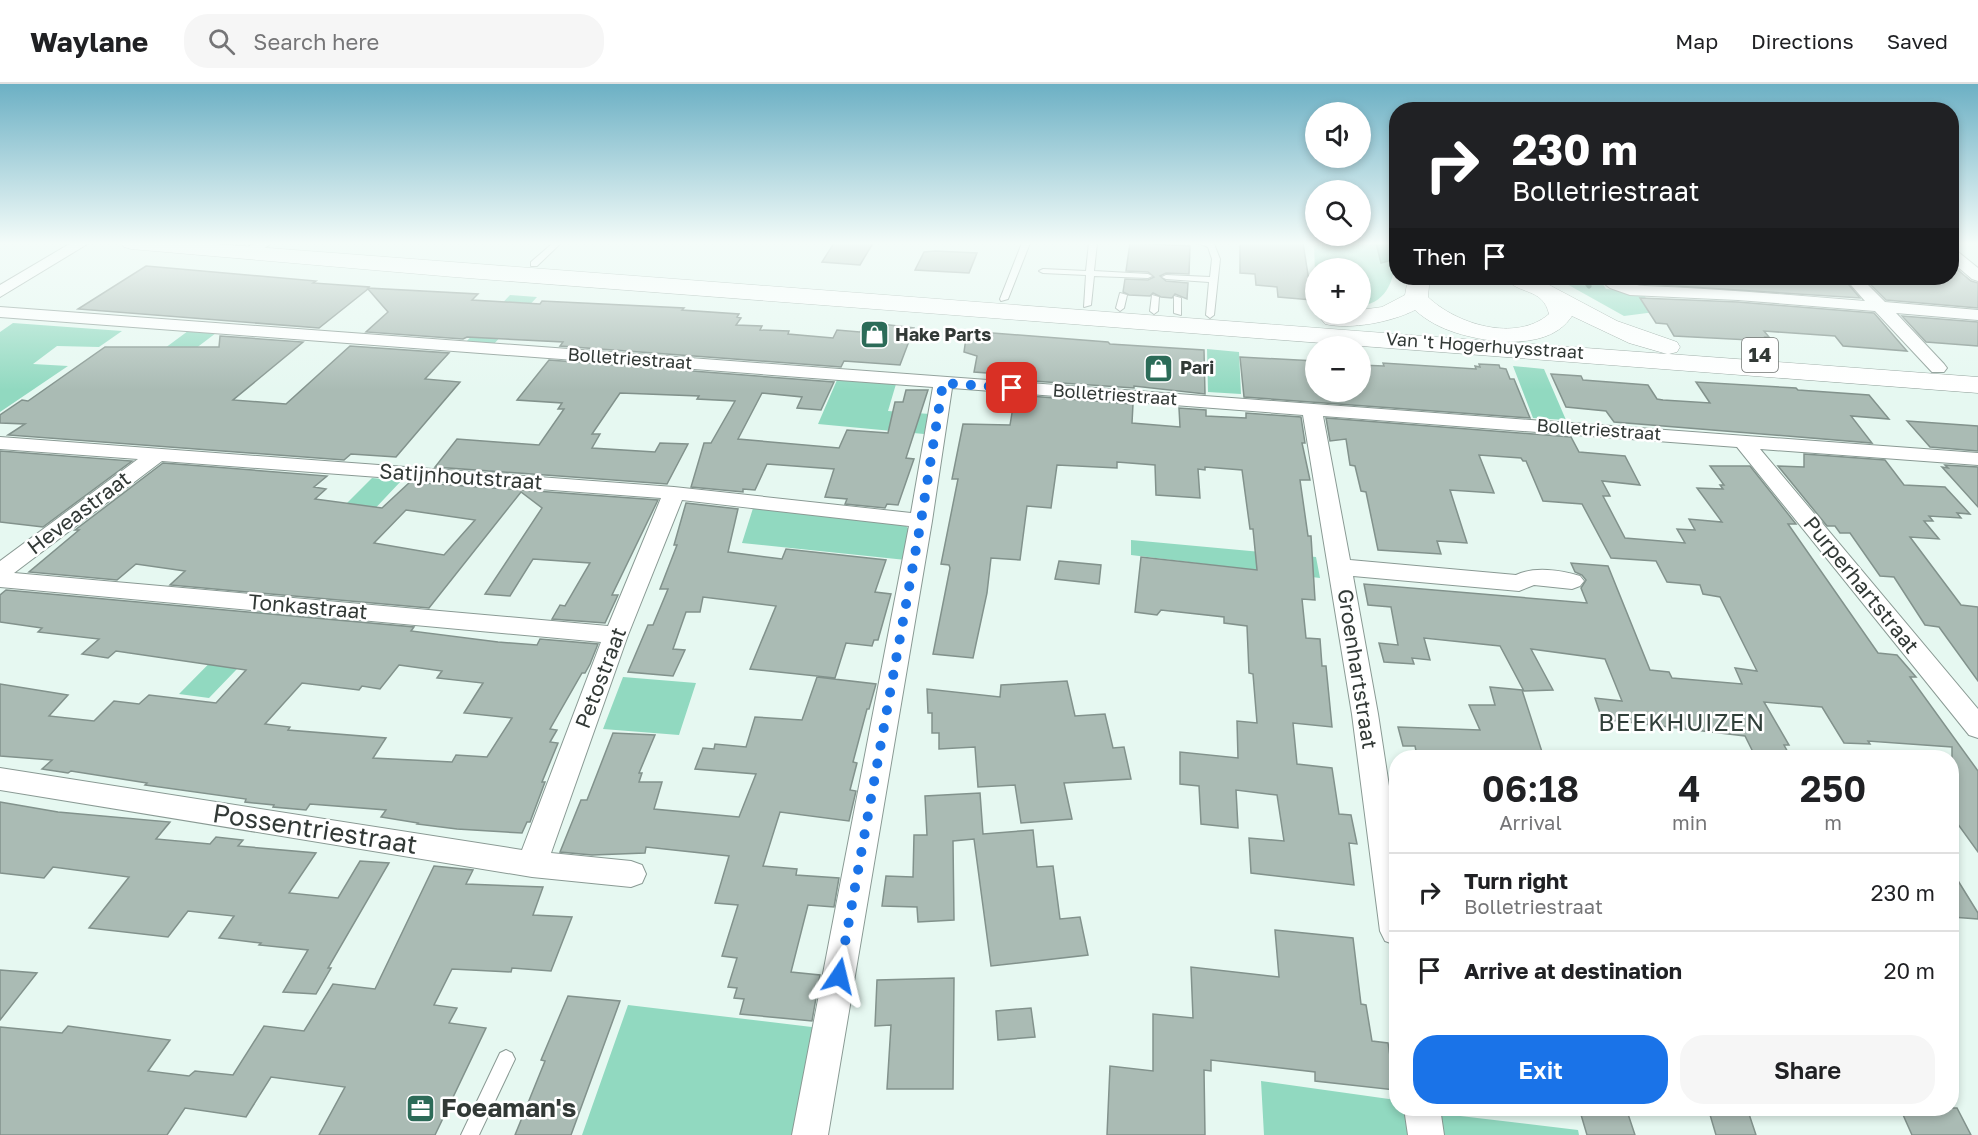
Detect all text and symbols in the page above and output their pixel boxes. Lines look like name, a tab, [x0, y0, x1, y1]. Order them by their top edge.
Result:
search box	[184, 14, 604, 68]
text: Waylane	[30, 25, 148, 58]
icon: search	[205, 25, 238, 58]
text: Search here	[253, 28, 379, 55]
text: Map	[1675, 28, 1718, 54]
text: Directions	[1751, 28, 1854, 54]
text: Saved	[1887, 28, 1948, 54]
map controls	[1305, 102, 1371, 402]
button: sound	[1305, 102, 1371, 168]
text: 230 m	[1512, 124, 1638, 174]
icon: right	[1413, 126, 1491, 204]
text: Bolletriestraat	[1512, 175, 1700, 207]
button: search	[1305, 180, 1371, 246]
icon: arrive	[1478, 240, 1511, 273]
text: Then	[1413, 243, 1466, 270]
button: +	[1305, 258, 1371, 324]
shop icon: Hake Parts	[858, 319, 890, 351]
place label: Hake Parts	[895, 323, 991, 345]
street label: Van 't Hogerhuysstraat	[1385, 327, 1585, 363]
button: −	[1305, 336, 1371, 402]
road number: 14	[1742, 338, 1778, 372]
street label: Bolletriestraat	[567, 343, 693, 373]
shop icon: Pari	[1143, 352, 1175, 384]
place label: Pari	[1180, 356, 1214, 378]
pin	[986, 362, 1037, 413]
icon: arrive	[995, 371, 1028, 404]
street label: Bolletriestraat	[1052, 379, 1178, 409]
street label: Bolletriestraat	[1536, 414, 1662, 444]
street label: Satijnhoutstraat	[379, 457, 544, 495]
street label: Heveastraat	[22, 465, 135, 559]
street label: Purperhartstraat	[1798, 510, 1925, 658]
street label: Groenhartstraat	[1332, 587, 1383, 751]
street label: Tonkastraat	[247, 588, 369, 624]
street label: Petostraat	[569, 623, 631, 732]
district label: BEEKHUIZEN	[1598, 707, 1766, 736]
text: 06:18	[1482, 767, 1579, 810]
text: 4	[1678, 767, 1701, 810]
text: 250	[1800, 767, 1866, 810]
street label: Possentriestraat	[210, 797, 420, 860]
text: Arrival	[1499, 810, 1562, 834]
text: min	[1672, 810, 1707, 834]
text: m	[1824, 810, 1842, 834]
text: Turn right	[1464, 867, 1568, 894]
icon: right	[1413, 876, 1446, 909]
text: 230 m	[1871, 879, 1935, 906]
text: Bolletriestraat	[1464, 894, 1603, 918]
position arrow	[807, 944, 871, 1008]
icon: arrive	[1413, 954, 1446, 987]
text: Arrive at destination	[1464, 957, 1682, 984]
text: 20 m	[1884, 957, 1935, 984]
button: Exit	[1413, 1035, 1668, 1104]
button: Share	[1680, 1035, 1935, 1104]
office icon: Foeaman's	[404, 1092, 436, 1124]
place label: Foeaman's	[441, 1092, 576, 1123]

